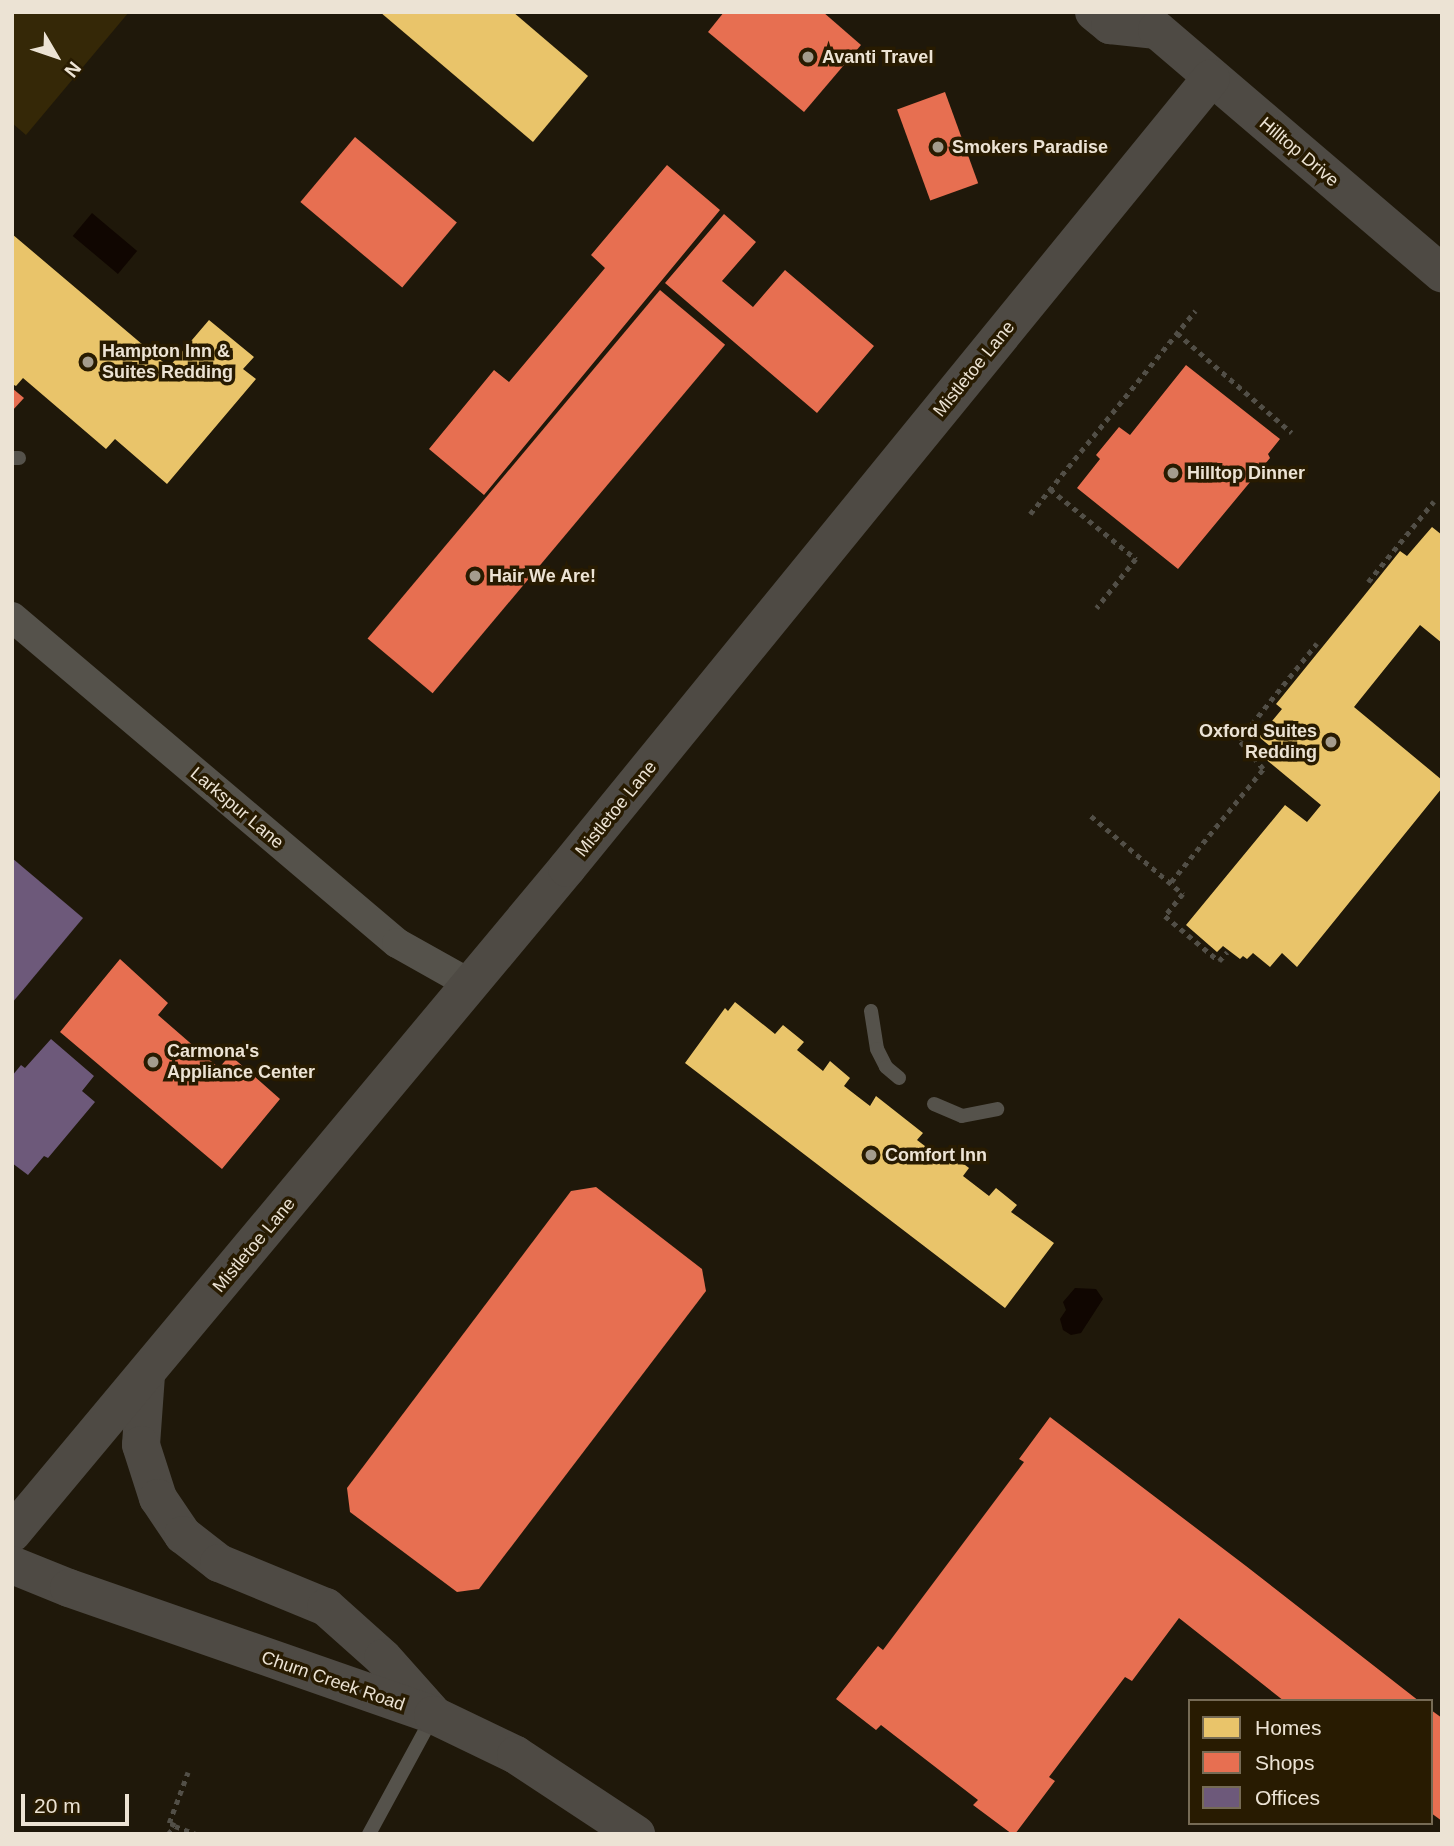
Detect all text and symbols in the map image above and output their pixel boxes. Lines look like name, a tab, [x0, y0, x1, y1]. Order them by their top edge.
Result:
north arrow	[21, 21, 91, 91]
place label: Avanti Travel	[822, 46, 933, 68]
marker: Avanti Travel	[800, 49, 816, 65]
text: N	[60, 58, 85, 81]
street label: Hilltop Drive	[1255, 113, 1343, 191]
place label: Smokers Paradise	[952, 136, 1108, 158]
marker: Smokers Paradise	[930, 139, 946, 155]
street label: Mistletoe Lane	[929, 317, 1019, 421]
place label: Hampton Inn & Suites Redding	[102, 341, 233, 384]
marker: Hampton Inn & Suites Redding	[80, 354, 96, 370]
place label: Hilltop Dinner	[1187, 462, 1305, 484]
marker: Hilltop Dinner	[1165, 465, 1181, 481]
place label: Hair We Are!	[489, 565, 597, 587]
marker: Hair We Are!	[467, 568, 483, 584]
place label: Oxford Suites Redding	[1199, 721, 1317, 764]
marker: Oxford Suites Redding	[1323, 734, 1339, 750]
street label: Mistletoe Lane	[571, 757, 661, 861]
street label: Larkspur Lane	[186, 763, 288, 853]
place label: Carmona's Appliance Center	[167, 1041, 315, 1084]
marker: Carmona's Appliance Center	[145, 1054, 161, 1070]
place label: Comfort Inn	[885, 1144, 987, 1166]
marker: Comfort Inn	[863, 1147, 879, 1163]
street label: Mistletoe Lane	[208, 1193, 300, 1297]
street label: Churn Creek Road	[259, 1646, 407, 1716]
legend	[1188, 1699, 1433, 1825]
text: Homes	[1255, 1716, 1322, 1739]
text: Shops	[1255, 1751, 1315, 1774]
scale bar	[24, 1780, 133, 1824]
text: Offices	[1255, 1786, 1320, 1809]
text: 20 m	[34, 1794, 81, 1817]

